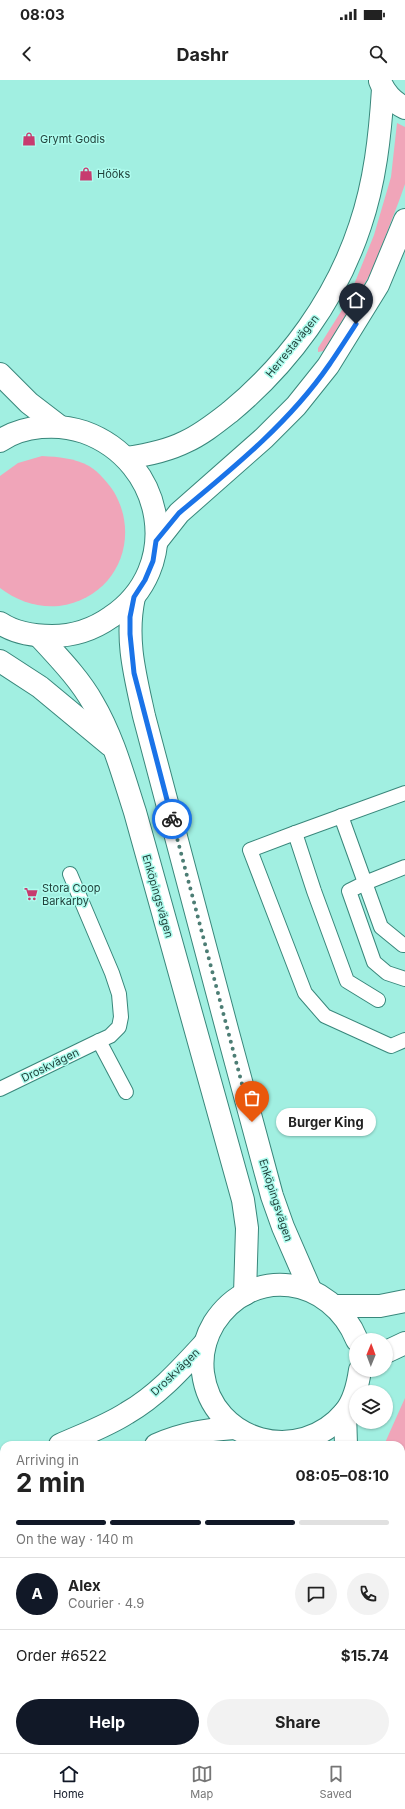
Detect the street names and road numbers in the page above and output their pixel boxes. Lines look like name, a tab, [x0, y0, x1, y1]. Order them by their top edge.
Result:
street label: Herrestavägen	[262, 312, 322, 380]
street label: Enköpingsvägen	[139, 853, 177, 939]
street label: Droskvägen	[19, 1045, 81, 1085]
street label: Enköpingsvägen	[256, 1157, 296, 1243]
street label: Droskvägen	[148, 1345, 202, 1399]

